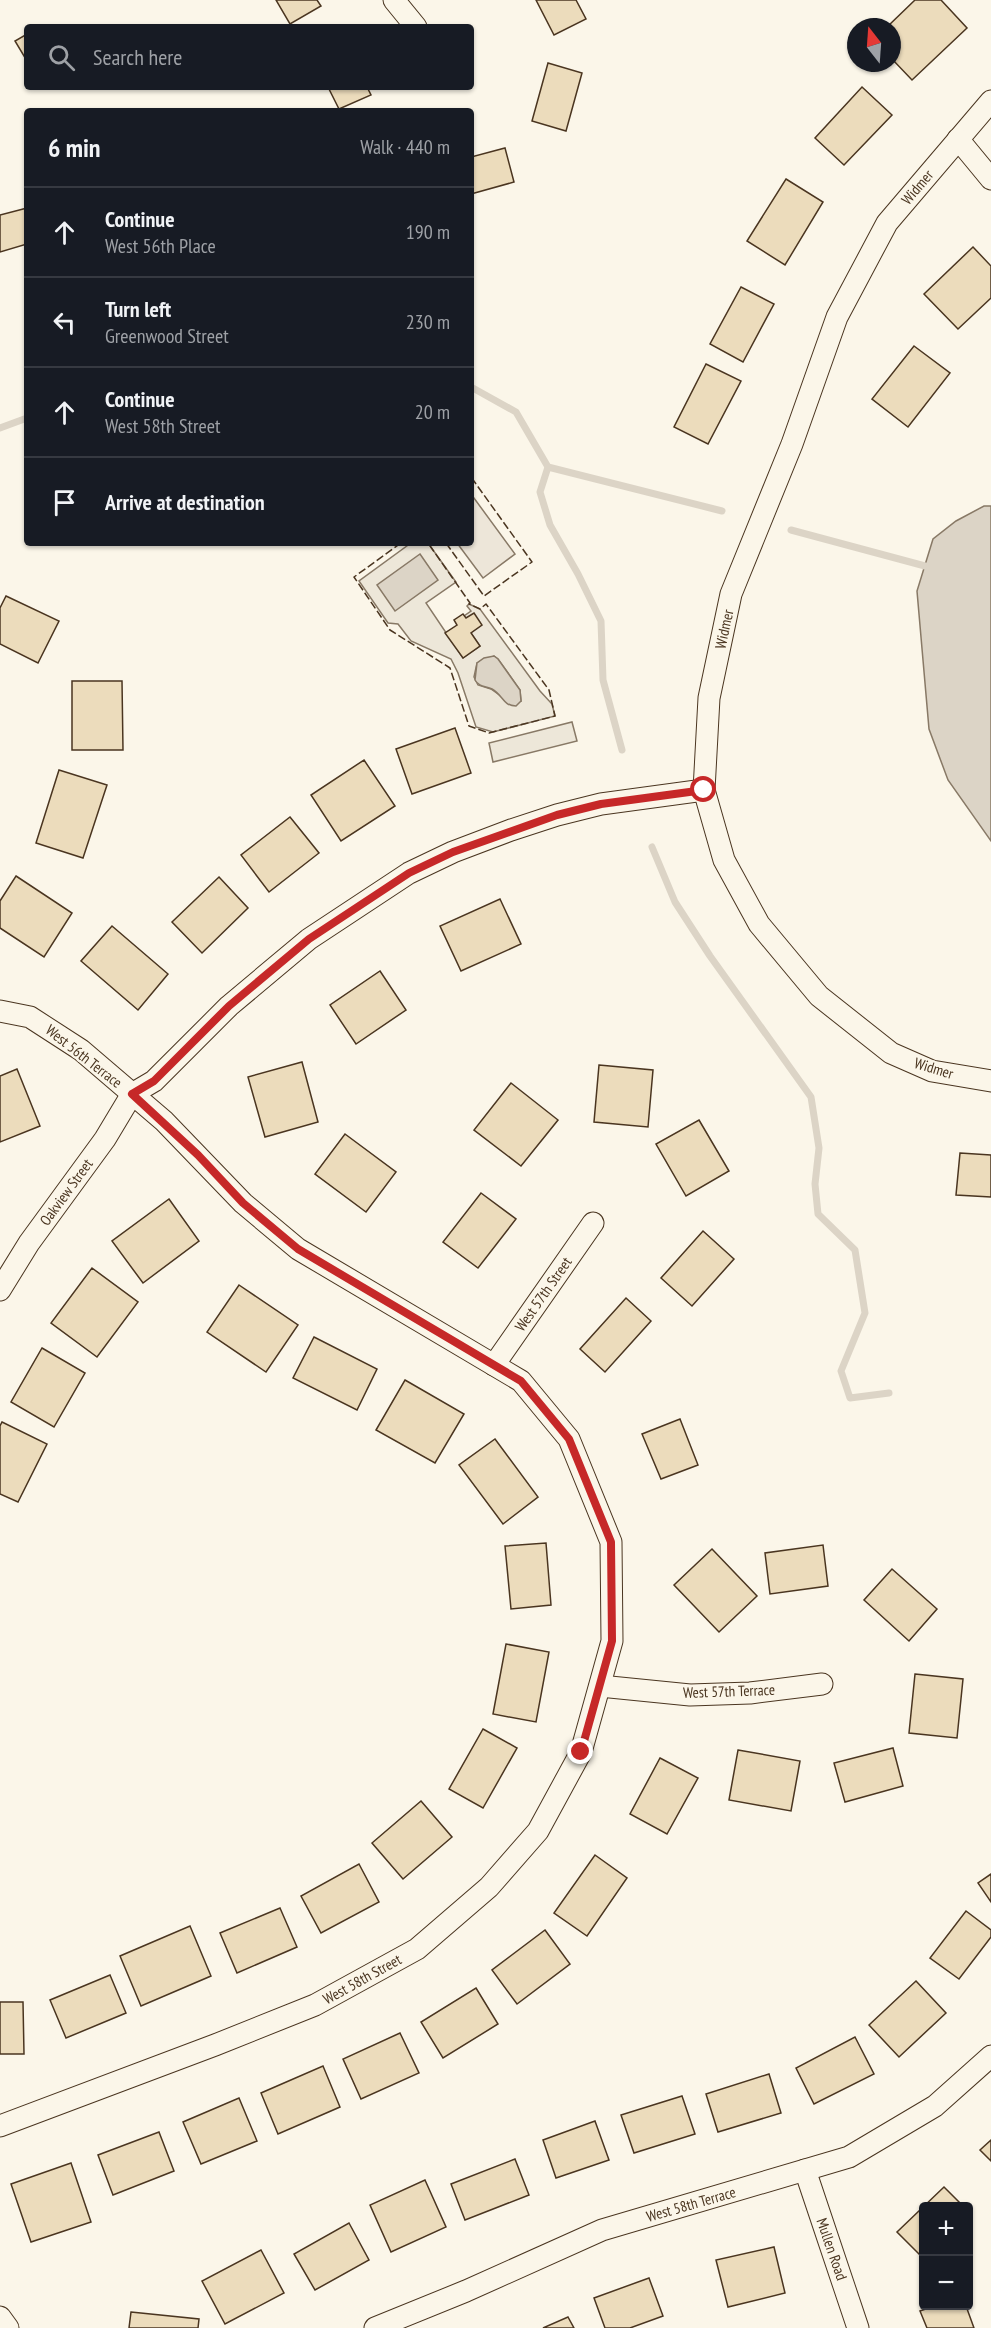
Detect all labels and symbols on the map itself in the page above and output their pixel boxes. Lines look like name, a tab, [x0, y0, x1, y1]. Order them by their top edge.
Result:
north arrow	[847, 18, 901, 72]
street label: Widmer	[897, 165, 938, 208]
street label: Widmer	[711, 607, 738, 650]
route start	[690, 776, 716, 802]
street label: West 56th Terrace	[42, 1020, 126, 1092]
street label: Widmer	[912, 1053, 957, 1083]
street label: Oakview Street	[35, 1155, 97, 1229]
street label: West 57th Street	[510, 1253, 576, 1335]
street label: West 57th Terrace	[683, 1680, 775, 1702]
route end	[567, 1738, 593, 1764]
street label: West 58th Street	[320, 1950, 404, 2008]
street label: West 58th Terrace	[644, 2182, 738, 2226]
street label: Mullen Road	[813, 2215, 851, 2283]

